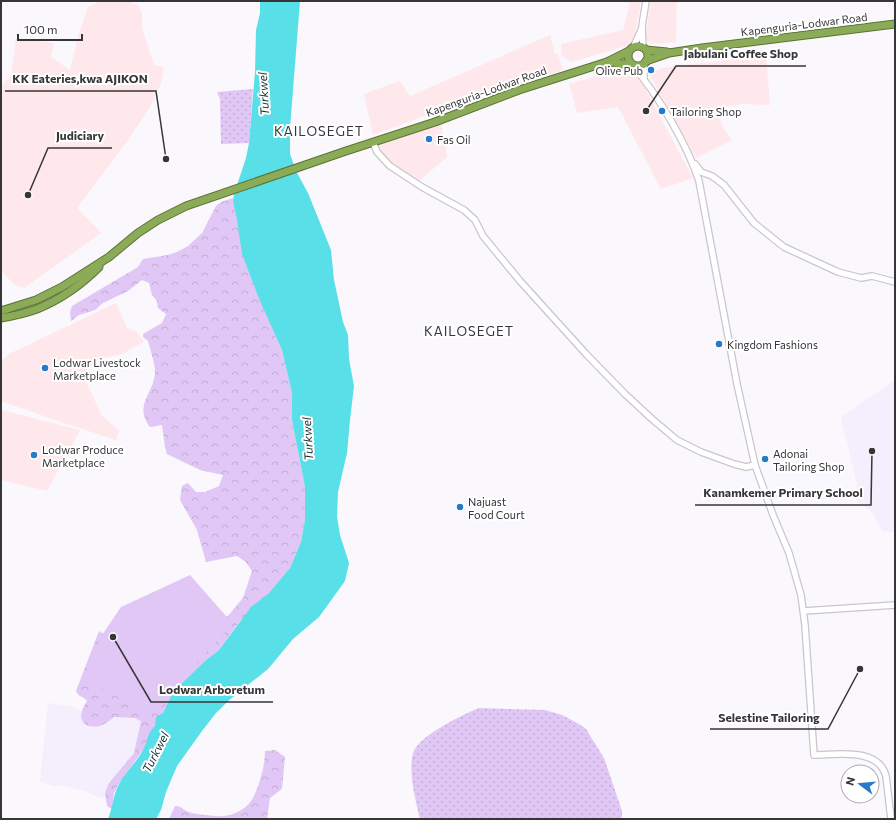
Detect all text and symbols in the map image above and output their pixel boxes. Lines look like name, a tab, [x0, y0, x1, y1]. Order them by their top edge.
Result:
street label: Kapenguria-Lodwar Road	[740, 10, 868, 38]
scale bar	[18, 16, 82, 42]
text: 100 m	[24, 22, 58, 36]
callout: Jabulani Coffee Shop	[676, 42, 806, 66]
text: Jabulani Coffee Shop	[684, 46, 798, 61]
street label: Kapenguria-Lodwar Road	[424, 63, 548, 119]
place label: Olive Pub	[595, 64, 643, 77]
marker: Olive Pub	[646, 65, 656, 75]
callout: KK Eateries,kwa AJIKON	[5, 67, 156, 91]
text: KK Eateries,kwa AJIKON	[12, 71, 148, 86]
water label: Turkwel	[255, 71, 271, 116]
place label: Tailoring Shop	[670, 105, 741, 118]
marker: Tailoring Shop	[657, 106, 667, 116]
district label: KAILOSEGET	[274, 123, 364, 139]
callout: Judiciary	[48, 124, 112, 148]
text: Judiciary	[56, 128, 104, 143]
place label: Fas Oil	[437, 133, 471, 146]
marker: Fas Oil	[424, 134, 434, 144]
district label: KAILOSEGET	[424, 323, 514, 339]
place label: Kingdom Fashions	[727, 338, 818, 351]
marker: Kingdom Fashions	[714, 339, 724, 349]
place label: Lodwar Livestock Marketplace	[53, 356, 141, 382]
marker: Lodwar Livestock Marketplace	[40, 363, 50, 373]
water label: Turkwel	[299, 416, 315, 461]
place label: Lodwar Produce Marketplace	[42, 443, 124, 469]
place label: Adonai Tailoring Shop	[773, 447, 844, 473]
marker: Lodwar Produce Marketplace	[29, 450, 39, 460]
marker: Adonai Tailoring Shop	[760, 454, 770, 464]
callout: Kanamkemer Primary School	[695, 481, 871, 505]
text: Kanamkemer Primary School	[703, 485, 863, 499]
place label: Najuast Food Court	[468, 495, 525, 521]
marker: Najuast Food Court	[455, 502, 465, 512]
callout: Lodwar Arboretum	[151, 678, 273, 702]
text: Lodwar Arboretum	[159, 682, 265, 696]
callout: Selestine Tailoring	[710, 705, 828, 729]
text: Selestine Tailoring	[718, 710, 820, 724]
water label: Turkwel	[139, 729, 172, 775]
north arrow	[840, 764, 880, 804]
text: N	[843, 775, 857, 787]

